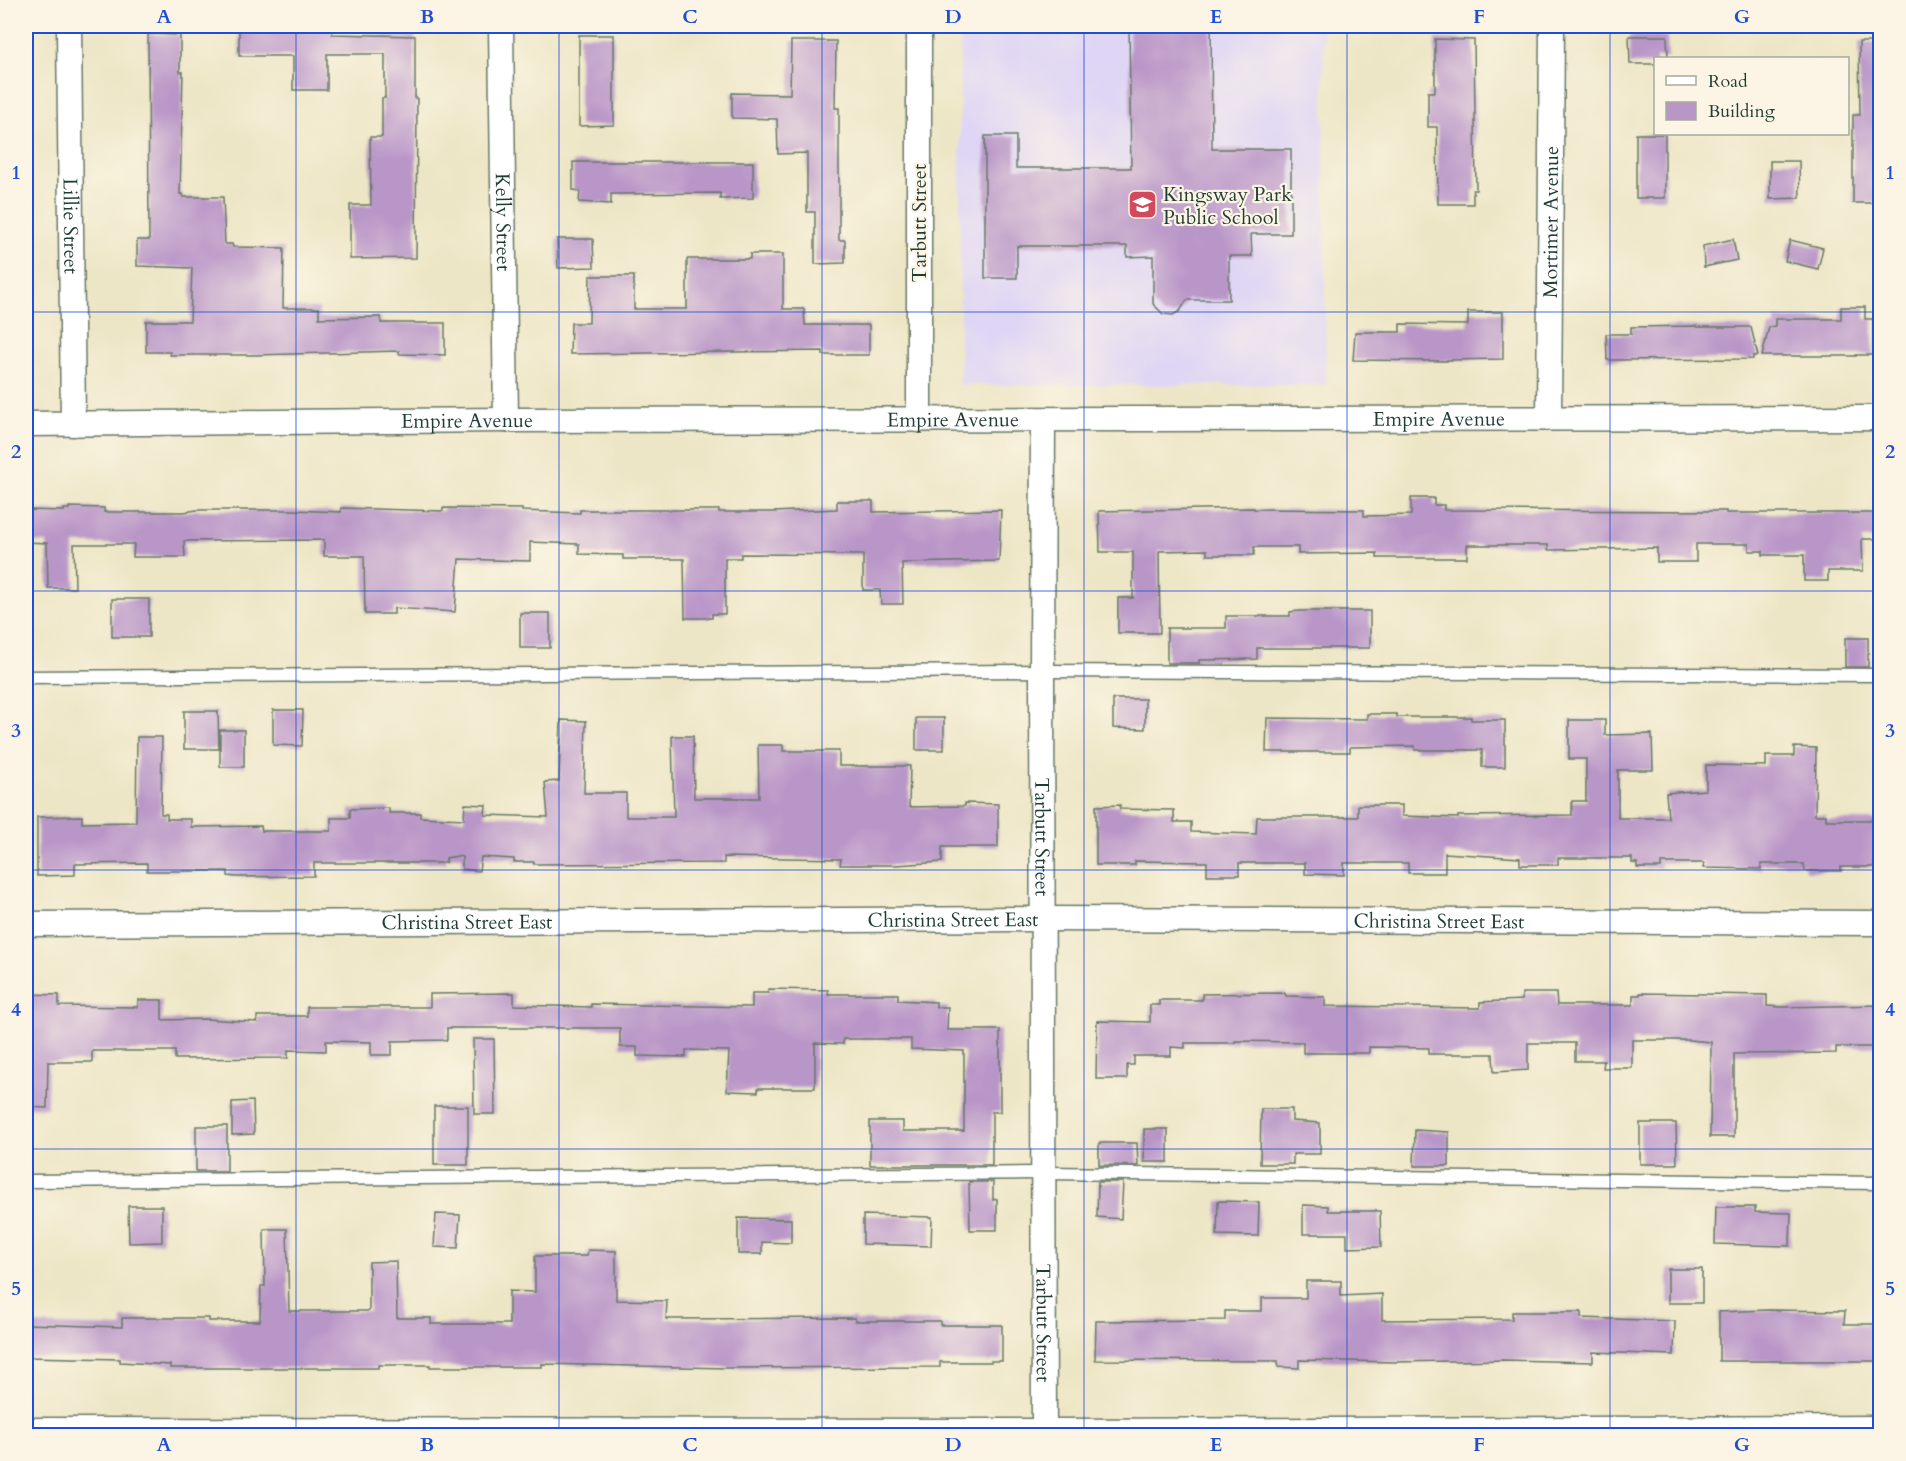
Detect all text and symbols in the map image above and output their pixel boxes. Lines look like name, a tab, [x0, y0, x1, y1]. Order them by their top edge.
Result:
text: A	[156, 3, 172, 30]
text: B	[420, 3, 434, 30]
text: C	[682, 3, 698, 30]
text: D	[944, 3, 962, 30]
text: E	[1210, 3, 1222, 30]
text: F	[1473, 3, 1485, 30]
text: G	[1734, 3, 1750, 30]
legend	[1654, 57, 1849, 135]
text: Road	[1708, 69, 1748, 94]
text: Building	[1708, 99, 1776, 124]
street label: Mortimer Avenue	[1536, 146, 1565, 298]
text: 1	[11, 159, 21, 186]
text: 1	[1885, 159, 1895, 186]
street label: Tarbutt Street	[906, 163, 933, 282]
street label: Kelly Street	[489, 173, 518, 272]
street label: Lillie Street	[57, 178, 85, 275]
place label: Kingsway Park Public School	[1163, 181, 1292, 231]
school or university icon: Kingsway Park Public School	[1126, 189, 1158, 221]
street label: Empire Avenue	[1373, 405, 1505, 432]
street label: Empire Avenue	[401, 406, 533, 434]
street label: Empire Avenue	[887, 406, 1019, 433]
text: 2	[11, 438, 21, 465]
text: 2	[1885, 438, 1895, 465]
text: 3	[11, 717, 21, 744]
text: 3	[1885, 717, 1895, 744]
street label: Tarbutt Street	[1029, 778, 1056, 897]
street label: Christina Street East	[868, 906, 1039, 933]
street label: Christina Street East	[1353, 907, 1525, 935]
street label: Christina Street East	[382, 908, 553, 936]
text: 4	[11, 996, 21, 1023]
text: 4	[1885, 996, 1895, 1023]
street label: Tarbutt Street	[1030, 1264, 1057, 1383]
text: 5	[11, 1275, 21, 1302]
text: 5	[1885, 1275, 1895, 1302]
text: A	[156, 1431, 172, 1458]
text: B	[420, 1431, 434, 1458]
text: C	[682, 1431, 698, 1458]
text: D	[944, 1431, 962, 1458]
text: E	[1210, 1431, 1222, 1458]
text: F	[1473, 1431, 1485, 1458]
text: G	[1734, 1431, 1750, 1458]

